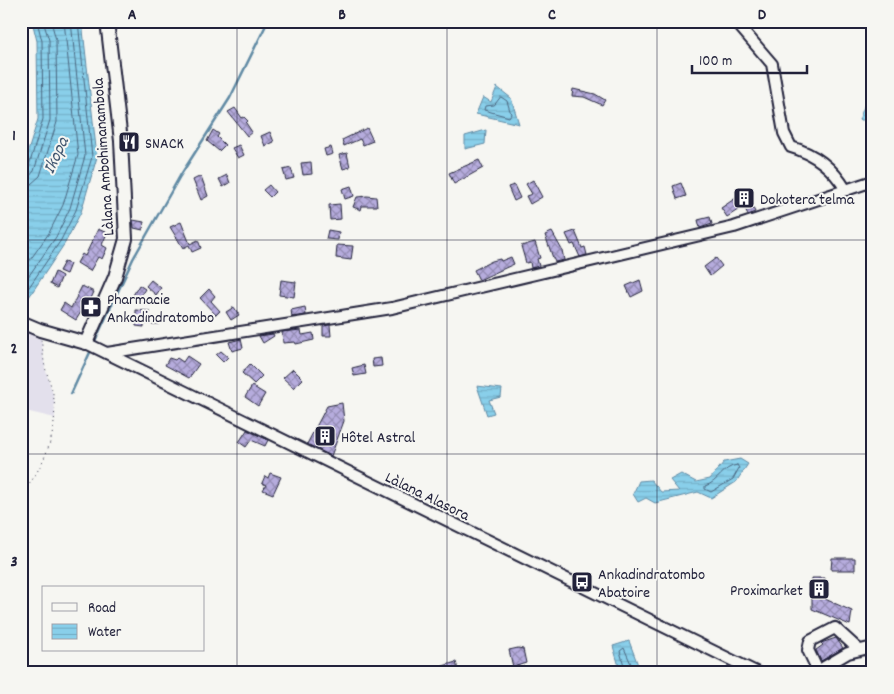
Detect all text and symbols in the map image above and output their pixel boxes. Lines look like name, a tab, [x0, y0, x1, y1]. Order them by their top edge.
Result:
text: A	[128, 4, 137, 27]
text: B	[338, 4, 346, 27]
text: C	[548, 4, 556, 27]
text: D	[758, 4, 767, 27]
scale bar	[692, 42, 806, 74]
text: 100 m	[699, 51, 732, 73]
street label: Làlana Ambohimanambola	[87, 77, 121, 237]
text: 1	[12, 125, 16, 148]
restaurant icon: SNACK	[117, 130, 141, 154]
water label: Ikopa	[38, 132, 77, 178]
place label: SNACK	[145, 133, 184, 156]
building icon: Dokotera telma	[732, 186, 756, 210]
place label: Dokotera telma	[760, 189, 855, 212]
place label: Pharmacie Ankadindratombo	[107, 289, 214, 330]
pharmacy icon: Pharmacie Ankadindratombo	[79, 295, 103, 319]
text: 2	[11, 338, 18, 361]
building icon: Hôtel Astral	[313, 424, 337, 448]
place label: Hôtel Astral	[341, 427, 416, 450]
street label: Làlana Alasora	[381, 467, 474, 528]
text: 3	[10, 551, 18, 574]
place label: Ankadindratombo Abatoire	[598, 564, 705, 605]
bus stop icon: Ankadindratombo Abatoire	[570, 570, 594, 594]
building icon: Proximarket	[807, 577, 831, 601]
place label: Proximarket	[730, 580, 803, 603]
legend	[42, 586, 205, 652]
text: Road	[88, 598, 116, 620]
text: Water	[88, 622, 122, 644]

